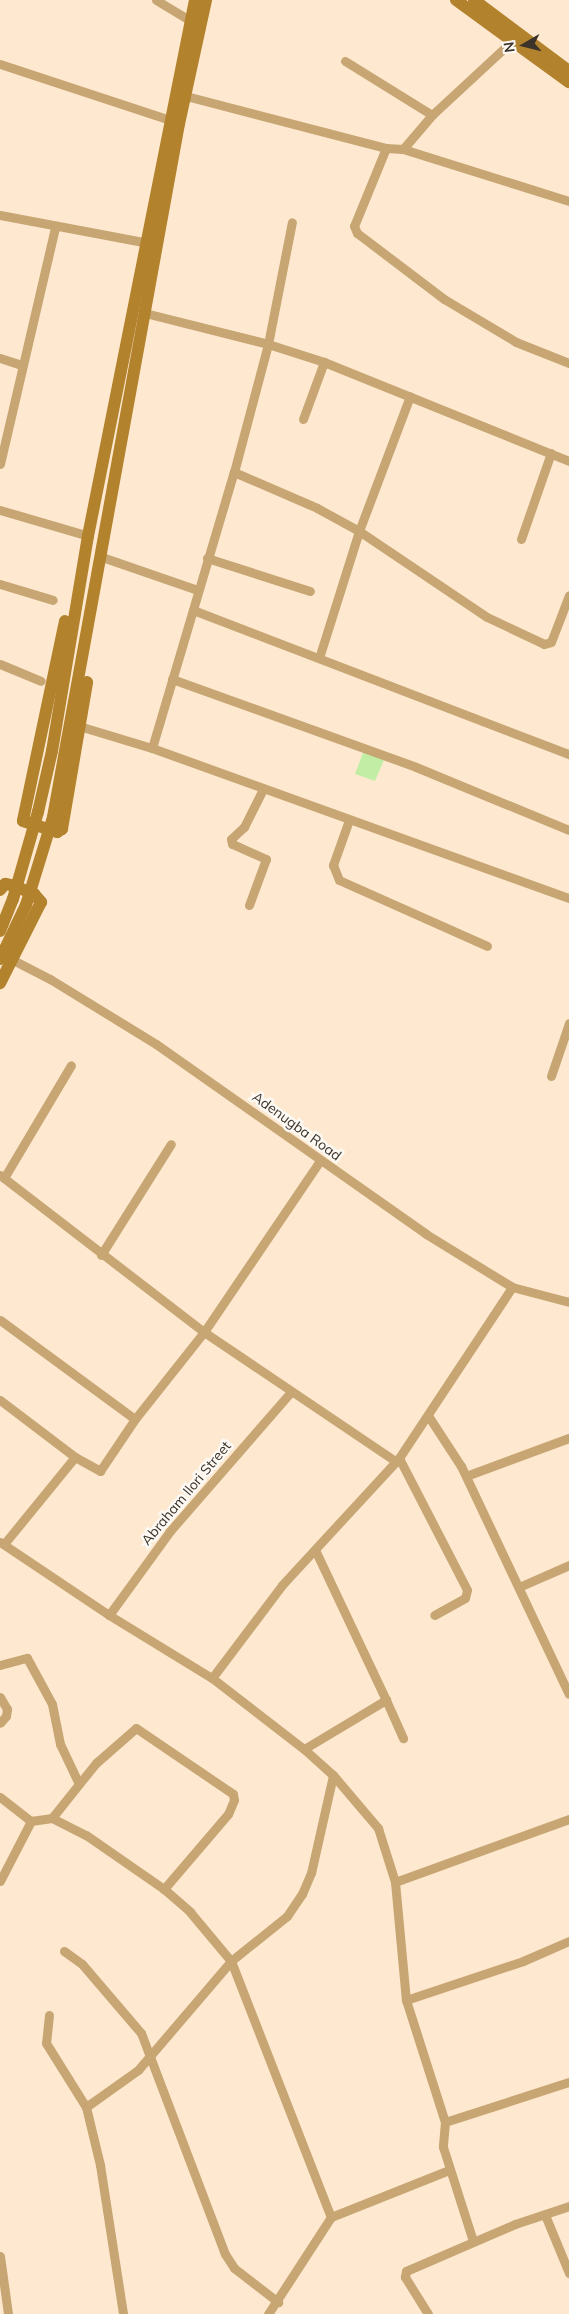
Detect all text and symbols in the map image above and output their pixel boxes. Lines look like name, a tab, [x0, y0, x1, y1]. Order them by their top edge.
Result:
north arrow	[499, 20, 549, 70]
text: N	[499, 41, 519, 54]
street label: Adenugba Road	[249, 1088, 345, 1164]
street label: Abraham Ilori Street	[138, 1438, 234, 1548]

